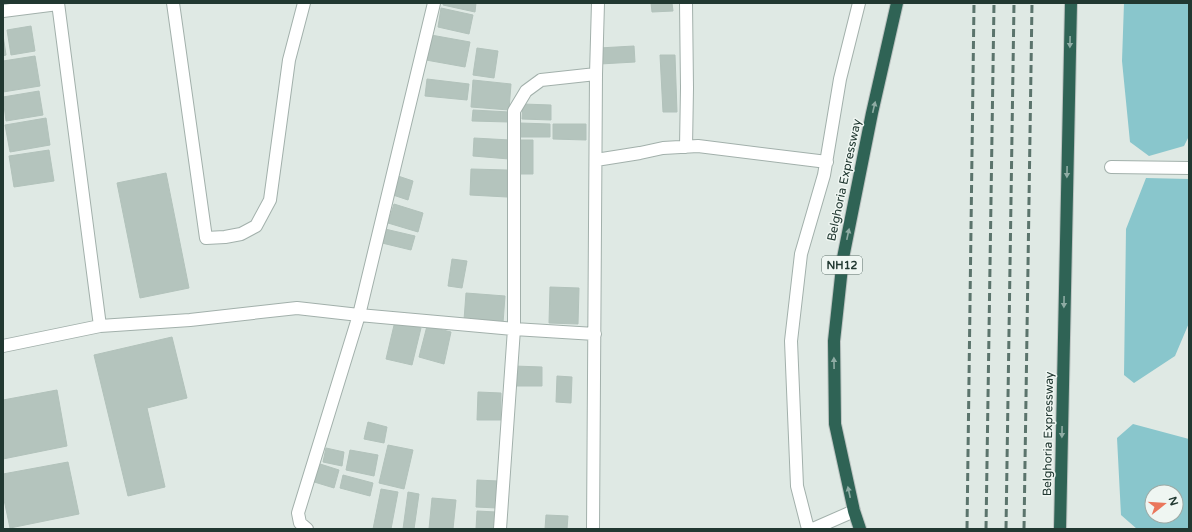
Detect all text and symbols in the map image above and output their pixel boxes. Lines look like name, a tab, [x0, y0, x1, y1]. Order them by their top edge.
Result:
one-way arrow	[1067, 36, 1073, 49]
one-way arrow	[871, 101, 877, 113]
street label: Belghoria Expressway	[824, 117, 864, 242]
one-way arrow	[1064, 166, 1070, 179]
one-way arrow	[845, 228, 851, 240]
road number: NH12	[822, 256, 862, 274]
one-way arrow	[1061, 296, 1068, 308]
one-way arrow	[831, 356, 837, 369]
street label: Belghoria Expressway	[1040, 371, 1056, 496]
one-way arrow	[1059, 426, 1065, 439]
north arrow	[1144, 484, 1184, 524]
one-way arrow	[846, 485, 852, 498]
text: N	[1166, 495, 1181, 507]

